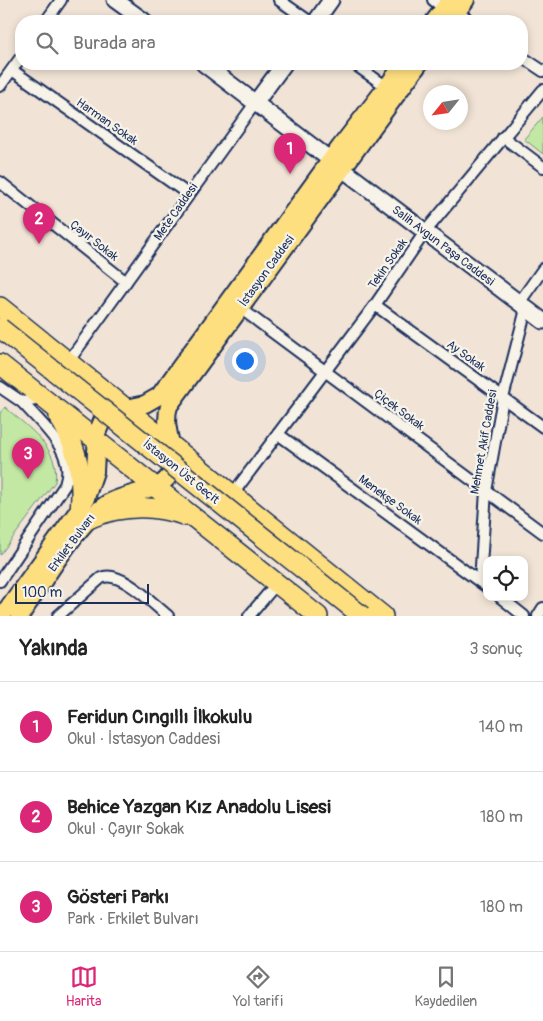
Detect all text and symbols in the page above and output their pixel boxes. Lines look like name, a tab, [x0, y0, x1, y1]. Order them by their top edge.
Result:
search box	[15, 15, 528, 70]
icon: search	[33, 29, 61, 57]
text: Burada ara	[73, 31, 156, 55]
north arrow	[423, 85, 468, 130]
street label: Harman Sokak	[73, 95, 141, 149]
pin: 1	[274, 133, 306, 174]
street label: Mete Caddesi	[151, 180, 201, 244]
pin: 2	[23, 203, 55, 244]
street label: Salih Avgun Paşa Caddesi	[389, 203, 497, 290]
street label: Çayır Sokak	[67, 217, 121, 265]
street label: İstasyon Caddesi	[235, 232, 298, 309]
street label: Tekin Sokak	[365, 236, 411, 292]
street label: Ay Sokak	[444, 337, 488, 375]
your location	[232, 348, 258, 374]
street label: Çiçek Sokak	[371, 386, 427, 434]
street label: Mehmet Akif Caddesi	[467, 388, 501, 496]
street label: İstasyon Üst Geçit	[140, 436, 223, 508]
pin: 3	[12, 438, 44, 479]
street label: Menekşe Sokak	[355, 472, 425, 528]
street label: Erkilet Bulvarı	[45, 511, 99, 575]
map controls	[483, 556, 528, 601]
button: locate	[483, 556, 528, 601]
scale bar	[15, 581, 149, 604]
text: 100 m	[22, 584, 62, 601]
text: Yakında	[20, 635, 87, 662]
text: 3 sonuç	[470, 639, 523, 659]
text: Feridun Cıngıllı İlkokulu	[67, 705, 252, 729]
text: 1	[33, 717, 39, 737]
text: 140 m	[479, 717, 523, 737]
text: Okul · İstasyon Caddesi	[67, 729, 220, 749]
text: Behice Yazgan Kız Anadolu Lisesi	[67, 795, 331, 819]
text: 2	[32, 807, 40, 827]
text: 180 m	[480, 807, 523, 827]
text: Okul · Çayır Sokak	[67, 819, 184, 839]
text: Gösteri Parkı	[67, 885, 169, 909]
text: 3	[32, 897, 40, 917]
text: 180 m	[480, 897, 523, 917]
text: Park · Erkilet Bulvarı	[67, 909, 199, 929]
tab: Harita	[66, 963, 101, 1010]
tab: Yol tarifi	[233, 963, 283, 1010]
tab: Kaydedilen	[414, 963, 477, 1010]

